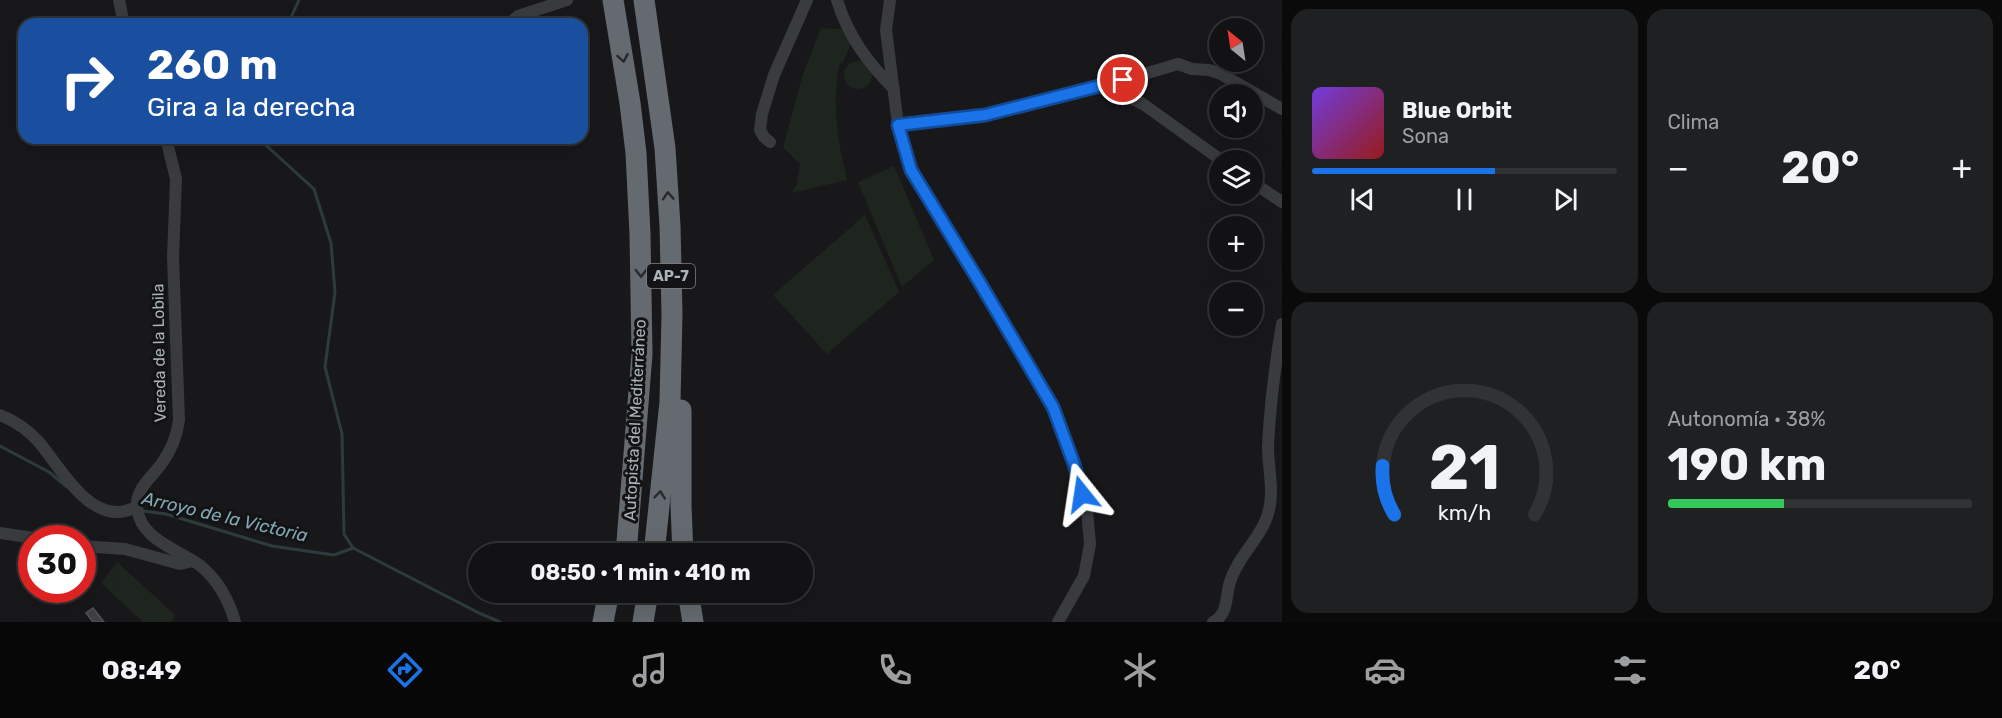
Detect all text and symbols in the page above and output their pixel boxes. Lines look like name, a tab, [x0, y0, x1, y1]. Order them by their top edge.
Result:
north arrow	[1209, 18, 1263, 72]
map controls	[1209, 18, 1263, 336]
text: 260 m	[147, 40, 278, 90]
icon: right	[48, 42, 126, 120]
one-way arrow	[616, 52, 629, 62]
pin	[1097, 54, 1148, 105]
icon: arrive	[1106, 63, 1139, 96]
button: sound	[1209, 84, 1263, 138]
text: Gira a la derecha	[147, 91, 356, 123]
text: Blue Orbit	[1402, 97, 1512, 124]
text: Clima	[1668, 110, 1719, 134]
text: Sona	[1402, 124, 1449, 148]
text: 20°	[1781, 141, 1859, 194]
text: −	[1668, 148, 1689, 187]
text: +	[1951, 148, 1972, 187]
button: layers	[1209, 150, 1263, 204]
icon: previous	[1346, 183, 1379, 216]
icon: pause	[1448, 183, 1481, 216]
icon: next	[1549, 183, 1582, 216]
one-way arrow	[662, 191, 675, 200]
button: +	[1209, 216, 1263, 270]
road number: AP-7	[647, 264, 695, 288]
one-way arrow	[634, 268, 647, 277]
button: −	[1209, 282, 1263, 336]
street label: Vereda de la Lobila	[148, 283, 170, 423]
street label: Autopista del Mediterráneo	[620, 319, 650, 521]
text: Autonomía · 38%	[1668, 407, 1826, 431]
text: 21	[1428, 431, 1500, 505]
text: 190 km	[1668, 438, 1826, 491]
position arrow	[1050, 462, 1114, 526]
water label: Arroyo de la Victoria	[139, 487, 310, 547]
one-way arrow	[653, 491, 666, 500]
text: km/h	[1437, 500, 1491, 525]
speed limit sign: 30	[18, 525, 96, 603]
text: 08:50 · 1 min · 410 m	[530, 559, 751, 586]
icon: directions	[384, 649, 426, 691]
icon: music	[629, 649, 671, 691]
icon: phone	[874, 649, 916, 691]
icon: climate	[1119, 649, 1161, 691]
icon: car	[1364, 649, 1406, 691]
icon: filters	[1609, 649, 1651, 691]
text: 08:49	[101, 654, 182, 686]
text: 20°	[1854, 654, 1901, 686]

